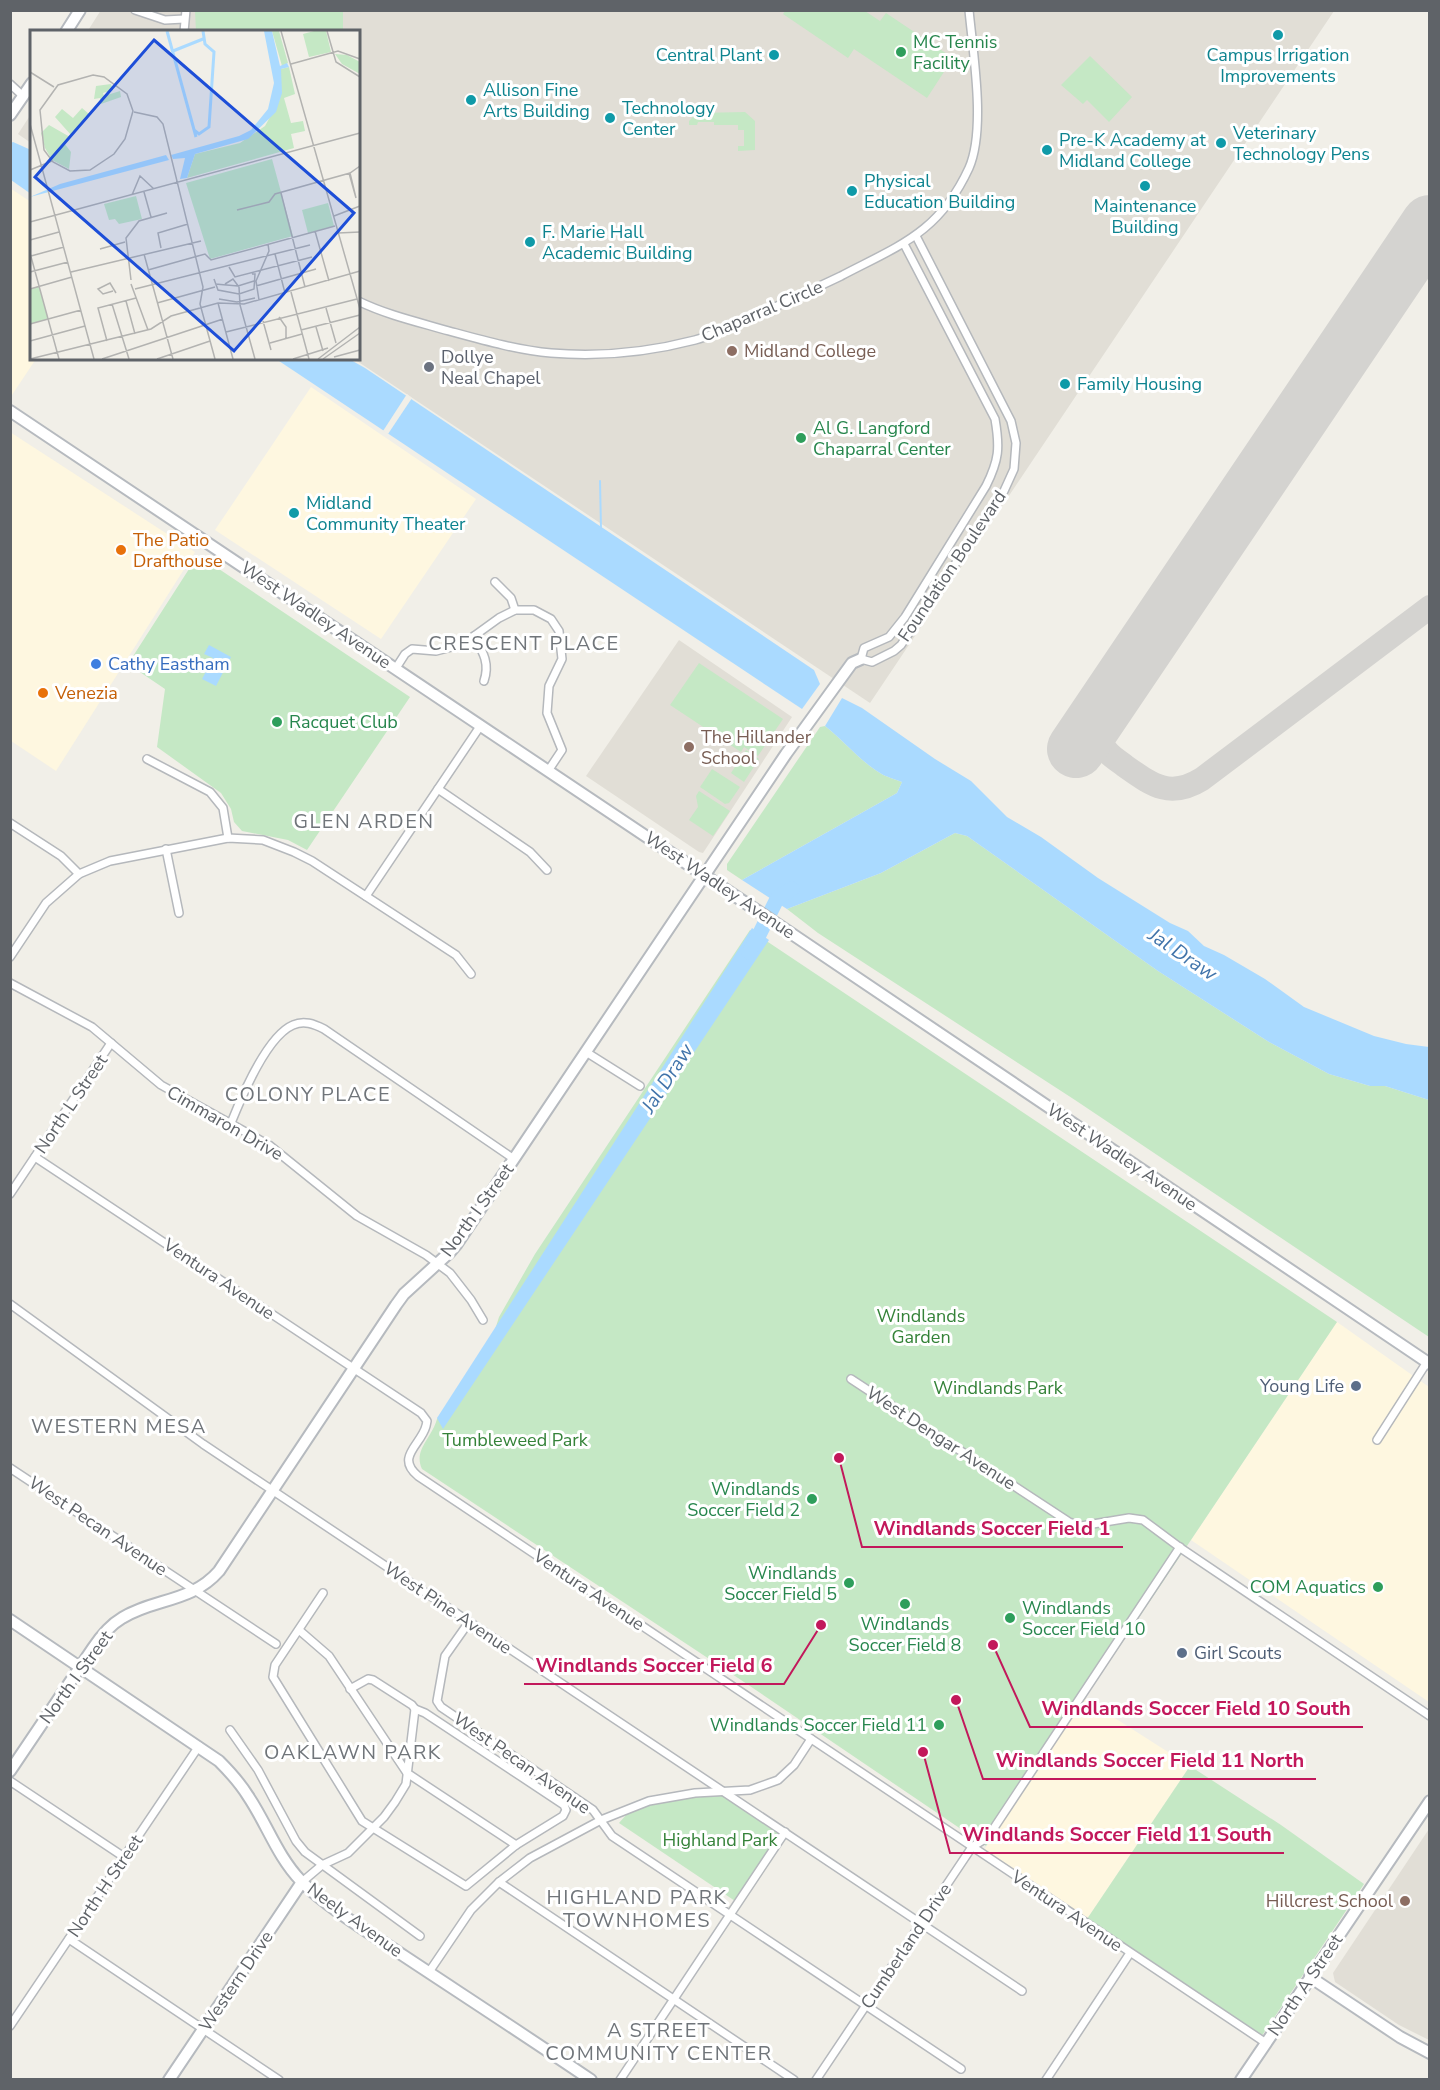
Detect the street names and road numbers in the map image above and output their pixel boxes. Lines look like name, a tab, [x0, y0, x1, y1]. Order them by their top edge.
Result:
street label: Chaparral Circle	[697, 275, 827, 347]
street label: Foundation Boulevard	[892, 486, 1012, 646]
street label: West Wadley Avenue	[236, 556, 396, 674]
street label: West Wadley Avenue	[640, 826, 800, 944]
street label: North L Street	[29, 1049, 113, 1158]
street label: Cimmaron Drive	[162, 1080, 288, 1166]
street label: West Wadley Avenue	[1042, 1098, 1202, 1216]
street label: North I Street	[435, 1158, 519, 1261]
street label: Ventura Avenue	[158, 1232, 279, 1325]
street label: West Dengar Avenue	[862, 1381, 1020, 1495]
street label: West Pecan Avenue	[24, 1471, 172, 1581]
street label: Ventura Avenue	[528, 1543, 649, 1636]
street label: West Pine Avenue	[379, 1556, 517, 1660]
street label: North I Street	[34, 1625, 118, 1728]
street label: West Pecan Avenue	[449, 1707, 595, 1819]
street label: North H Street	[62, 1829, 149, 1942]
street label: Ventura Avenue	[1006, 1864, 1127, 1957]
street label: Neely Avenue	[302, 1877, 408, 1963]
street label: Cumberland Drive	[855, 1878, 957, 2014]
street label: Western Drive	[193, 1926, 279, 2036]
street label: North A Street	[1262, 1929, 1348, 2041]

